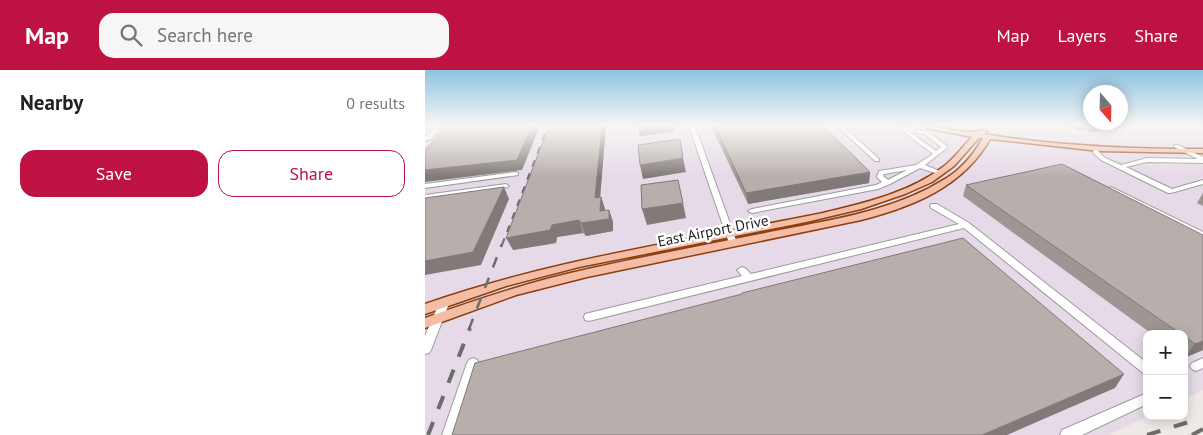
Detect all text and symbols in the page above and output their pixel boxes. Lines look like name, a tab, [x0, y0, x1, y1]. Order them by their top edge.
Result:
search box	[99, 13, 449, 58]
text: Map	[25, 20, 69, 51]
icon: search	[117, 21, 145, 49]
text: Search here	[157, 23, 253, 47]
text: Map	[997, 24, 1029, 47]
text: Layers	[1057, 24, 1106, 47]
text: Share	[1134, 24, 1178, 47]
north arrow	[1083, 85, 1128, 130]
text: Nearby	[20, 89, 83, 116]
text: 0 results	[346, 93, 405, 113]
button: Save	[20, 150, 208, 197]
button: Share	[218, 150, 405, 197]
street label: East Airport Drive	[656, 210, 770, 251]
map controls	[1143, 330, 1188, 420]
button: +	[1143, 330, 1188, 375]
button: −	[1143, 375, 1188, 420]

